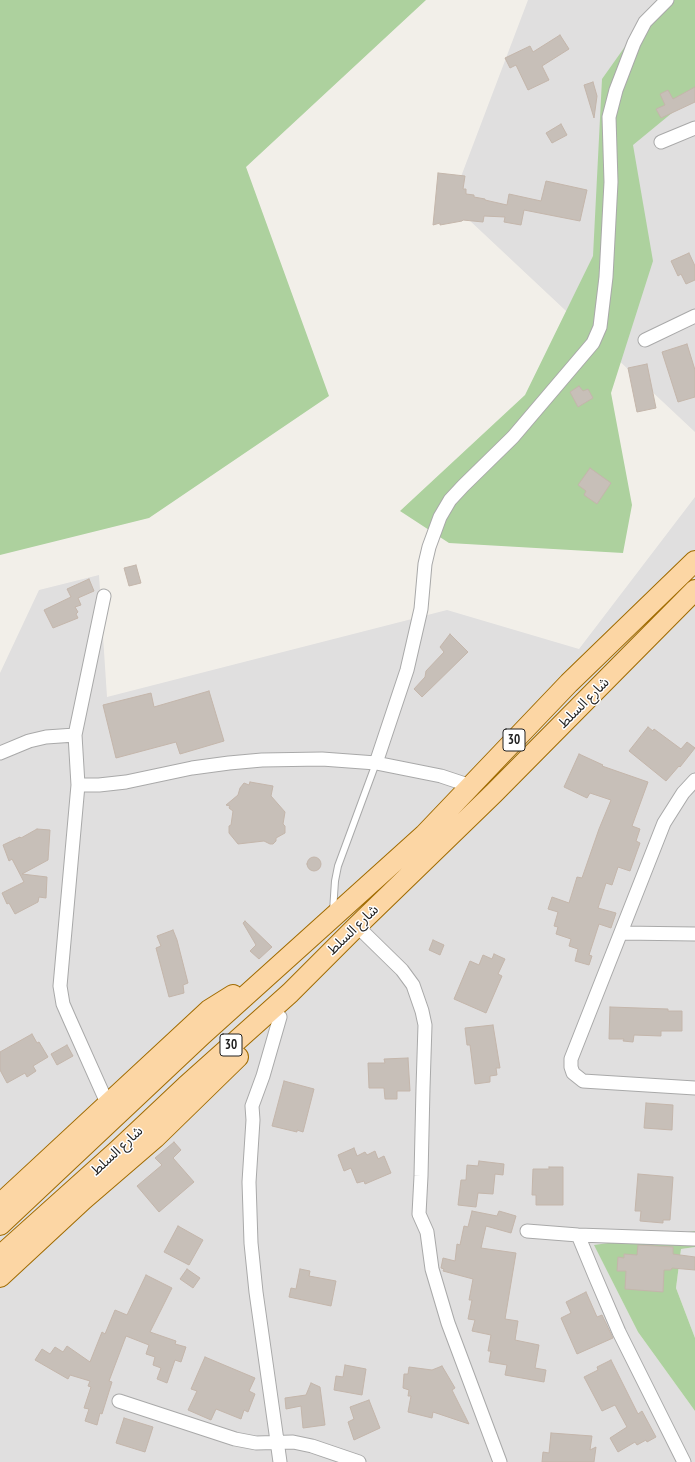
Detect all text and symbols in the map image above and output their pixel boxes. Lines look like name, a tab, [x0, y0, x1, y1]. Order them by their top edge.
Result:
street label: شارع السلط	[555, 674, 613, 732]
road number: 30	[503, 729, 525, 751]
street label: شارع السلط	[324, 901, 382, 959]
road number: 30	[220, 1034, 242, 1056]
street label: شارع السلط	[88, 1123, 146, 1179]

